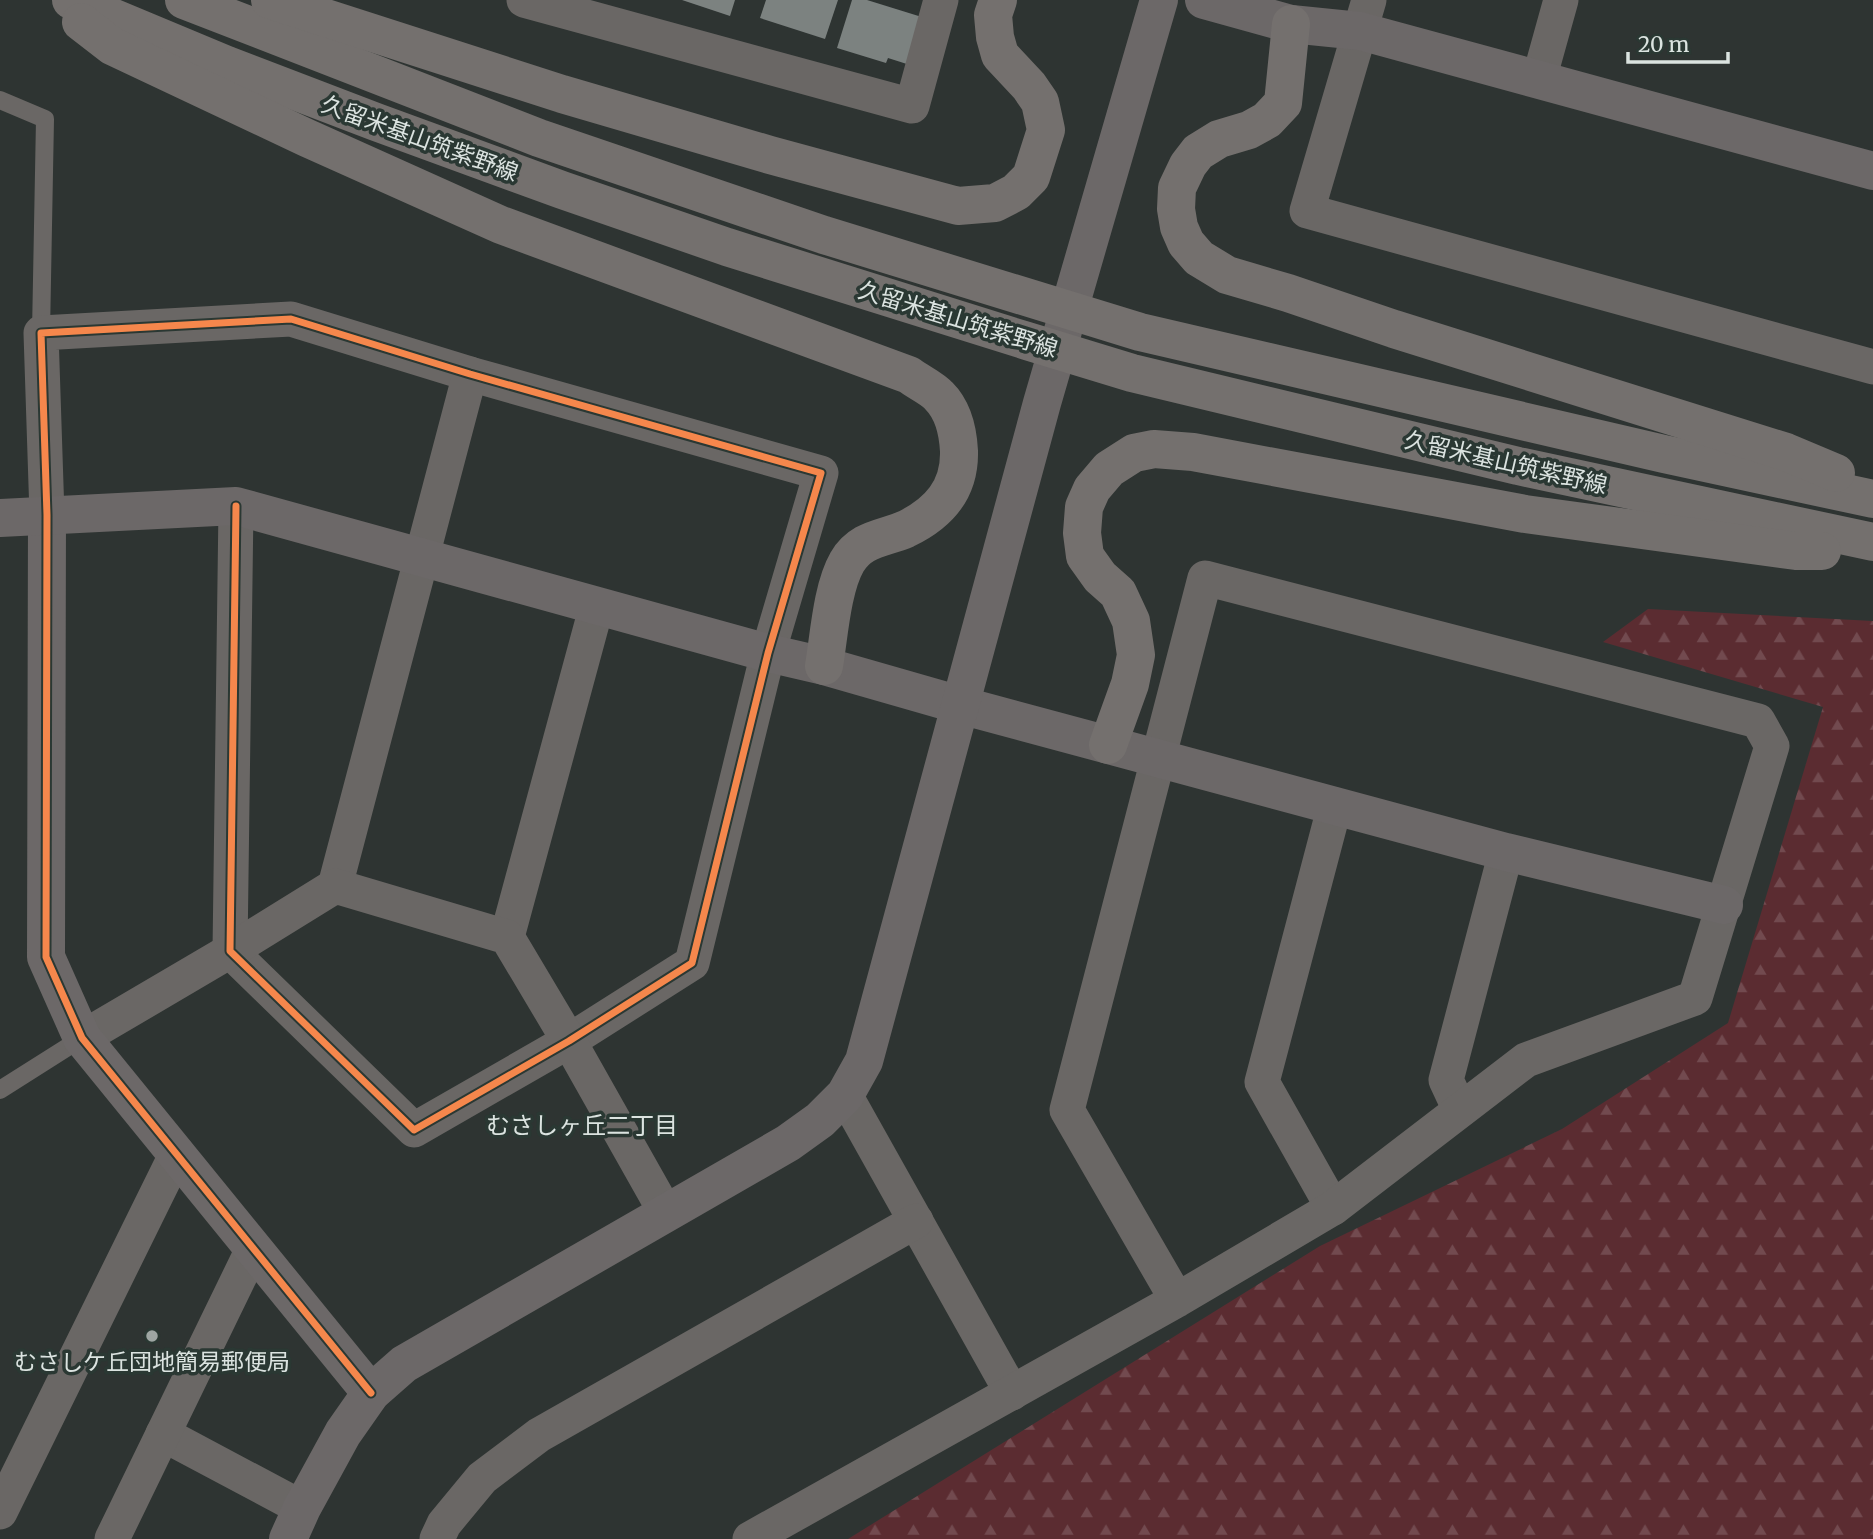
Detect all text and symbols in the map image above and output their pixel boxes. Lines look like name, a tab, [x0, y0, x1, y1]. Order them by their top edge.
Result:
scale bar	[1628, 21, 1728, 65]
text: 20 m	[1638, 31, 1690, 58]
street label: 久留米基山筑紫野線	[318, 89, 522, 187]
street label: 久留米基山筑紫野線	[855, 275, 1061, 363]
street label: 久留米基山筑紫野線	[1402, 425, 1610, 499]
district label: むさしヶ丘二丁目	[486, 1110, 678, 1141]
marker: むさしケ丘団地簡易郵便局	[144, 1328, 160, 1344]
place label: むさしケ丘団地簡易郵便局	[14, 1347, 290, 1376]

